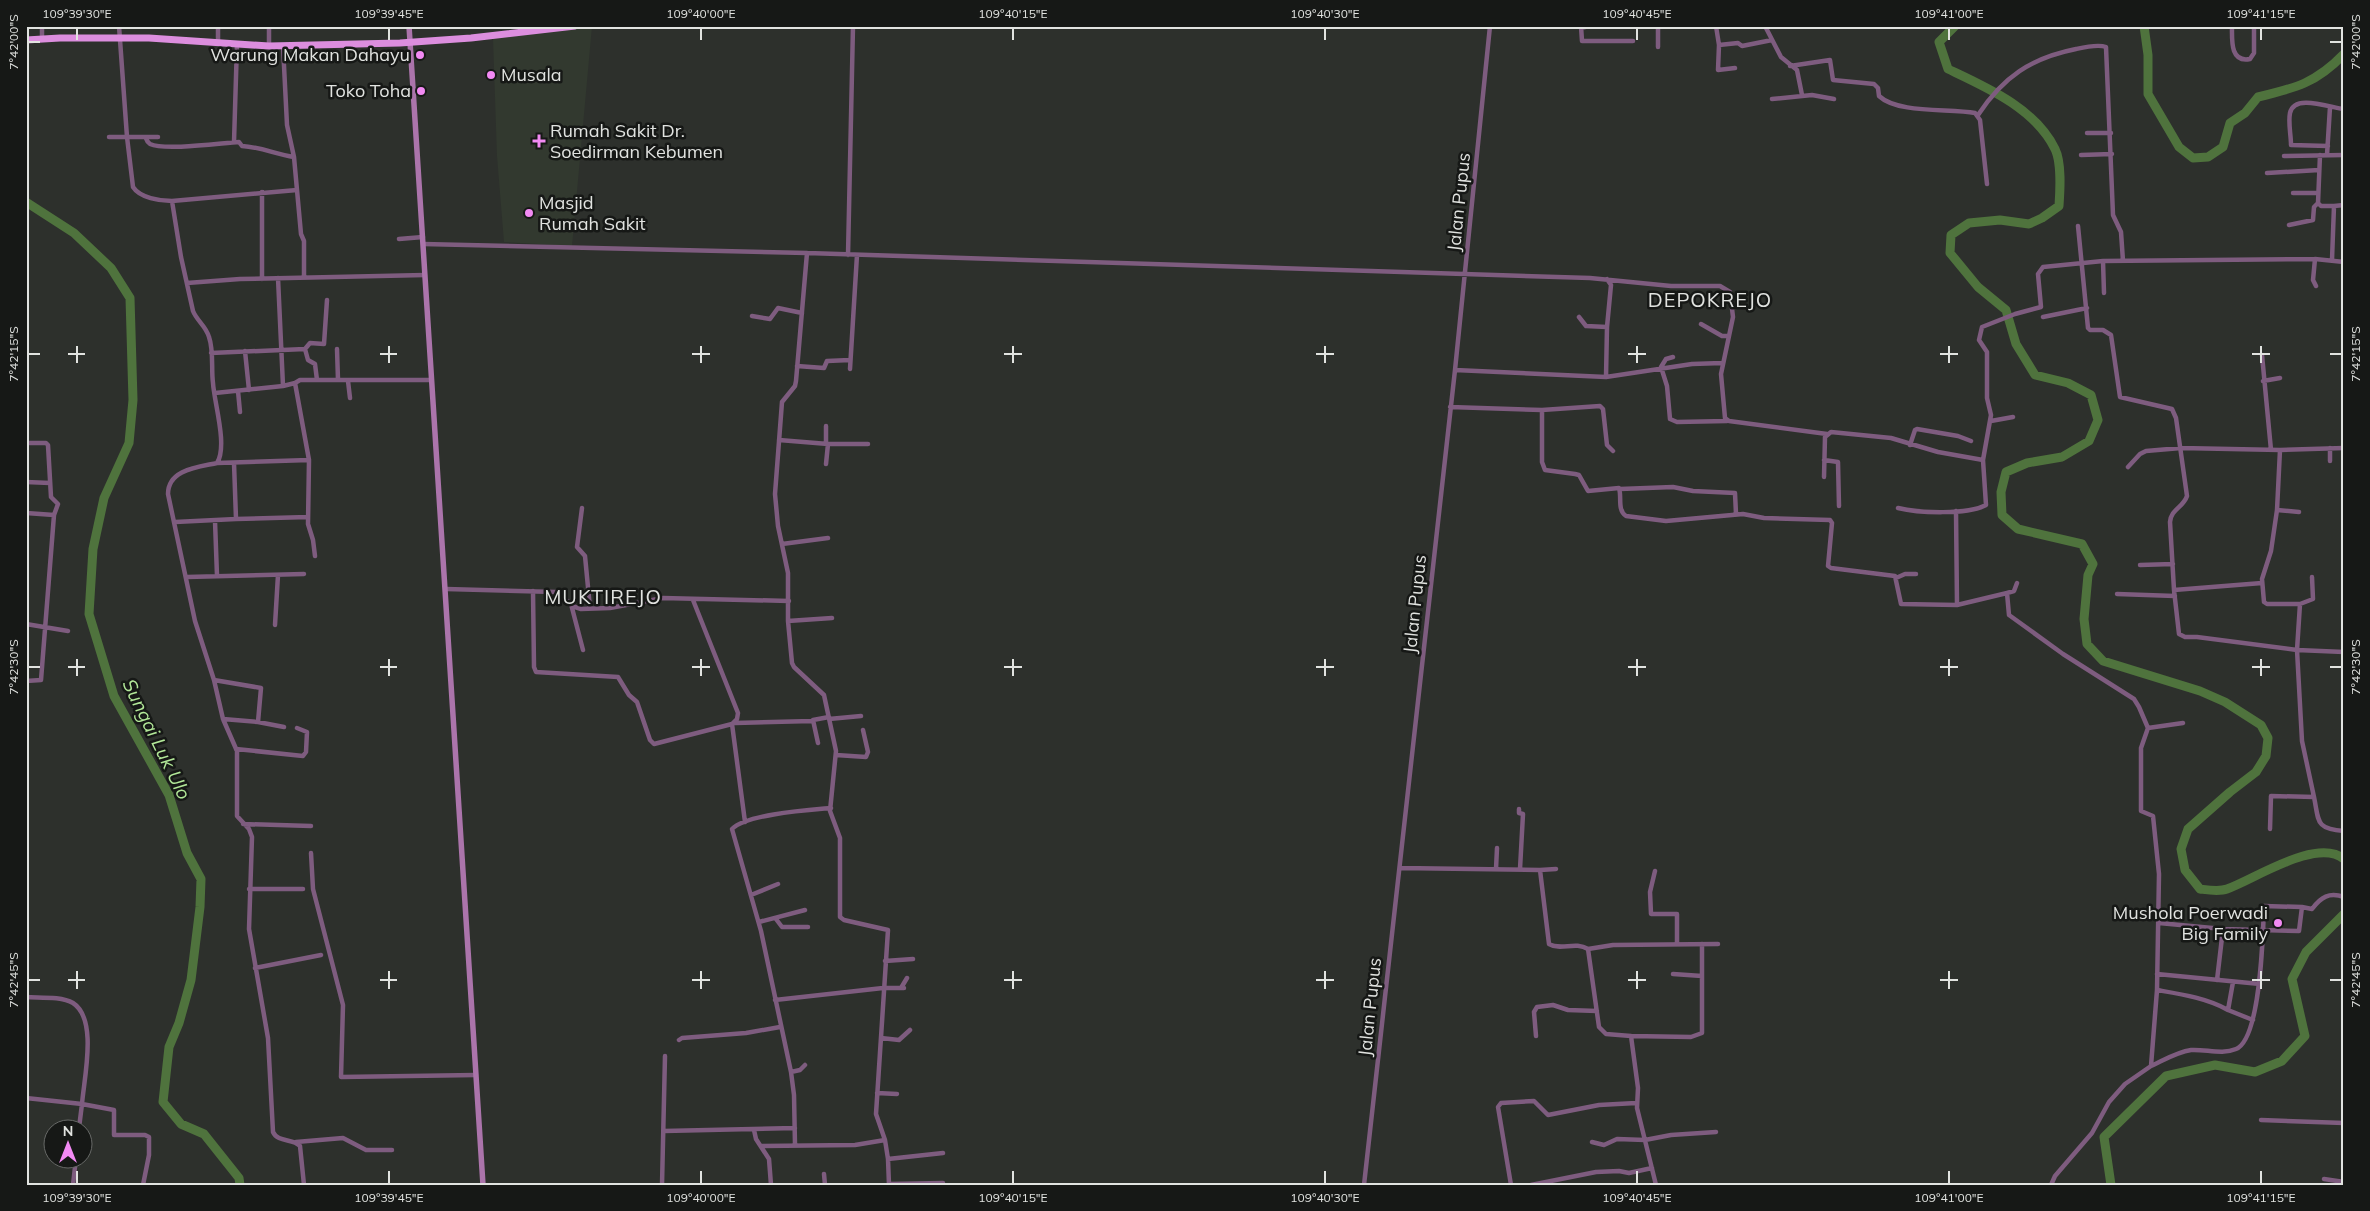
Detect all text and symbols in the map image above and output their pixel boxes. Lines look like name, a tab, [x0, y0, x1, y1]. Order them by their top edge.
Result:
text: 109°39'30"E	[42, 6, 112, 21]
text: 109°39'45"E	[354, 6, 424, 21]
text: 109°40'00"E	[666, 6, 736, 21]
text: 109°40'15"E	[978, 6, 1048, 21]
text: 109°40'30"E	[1290, 6, 1360, 21]
text: 109°40'45"E	[1602, 6, 1672, 21]
text: 109°41'00"E	[1914, 6, 1984, 21]
text: 109°41'15"E	[2226, 6, 2296, 21]
text: 7°42'00"S	[6, 14, 21, 70]
text: 7°42'00"S	[2348, 14, 2363, 70]
place label: Warung Makan Dahayu	[210, 43, 410, 66]
marker: Warung Makan Dahayu	[414, 49, 426, 61]
place label: Musala	[501, 63, 562, 86]
marker: Musala	[485, 69, 497, 81]
place label: Toko Toha	[326, 79, 411, 102]
marker: Toko Toha	[415, 85, 427, 97]
place label: Rumah Sakit Dr. Soedirman Kebumen	[550, 119, 723, 163]
marker: Rumah Sakit Dr. Soedirman Kebumen	[532, 134, 546, 148]
street label: Jalan Pupus	[1442, 151, 1475, 252]
place label: Masjid Rumah Sakit	[539, 191, 646, 235]
marker: Masjid Rumah Sakit	[523, 207, 535, 219]
district label: DEPOKREJO	[1648, 287, 1772, 312]
text: 7°42'15"S	[6, 326, 21, 382]
text: 7°42'15"S	[2348, 326, 2363, 382]
street label: Jalan Pupus	[1398, 553, 1431, 654]
district label: MUKTIREJO	[544, 584, 662, 609]
text: 7°42'30"S	[6, 639, 21, 695]
text: 7°42'30"S	[2348, 639, 2363, 695]
water label: Sungai Luk Ulo	[117, 675, 197, 803]
place label: Mushola Poerwadi Big Family	[2113, 901, 2268, 945]
marker: Mushola Poerwadi Big Family	[2272, 917, 2284, 929]
text: 7°42'45"S	[6, 952, 21, 1008]
text: 7°42'45"S	[2348, 952, 2363, 1008]
street label: Jalan Pupus	[1353, 956, 1386, 1057]
north arrow	[42, 1118, 92, 1168]
text: N	[63, 1122, 73, 1140]
text: 109°39'30"E	[42, 1190, 112, 1205]
text: 109°39'45"E	[354, 1190, 424, 1205]
text: 109°40'00"E	[666, 1190, 736, 1205]
text: 109°40'15"E	[978, 1190, 1048, 1205]
text: 109°40'30"E	[1290, 1190, 1360, 1205]
text: 109°40'45"E	[1602, 1190, 1672, 1205]
text: 109°41'00"E	[1914, 1190, 1984, 1205]
text: 109°41'15"E	[2226, 1190, 2296, 1205]

